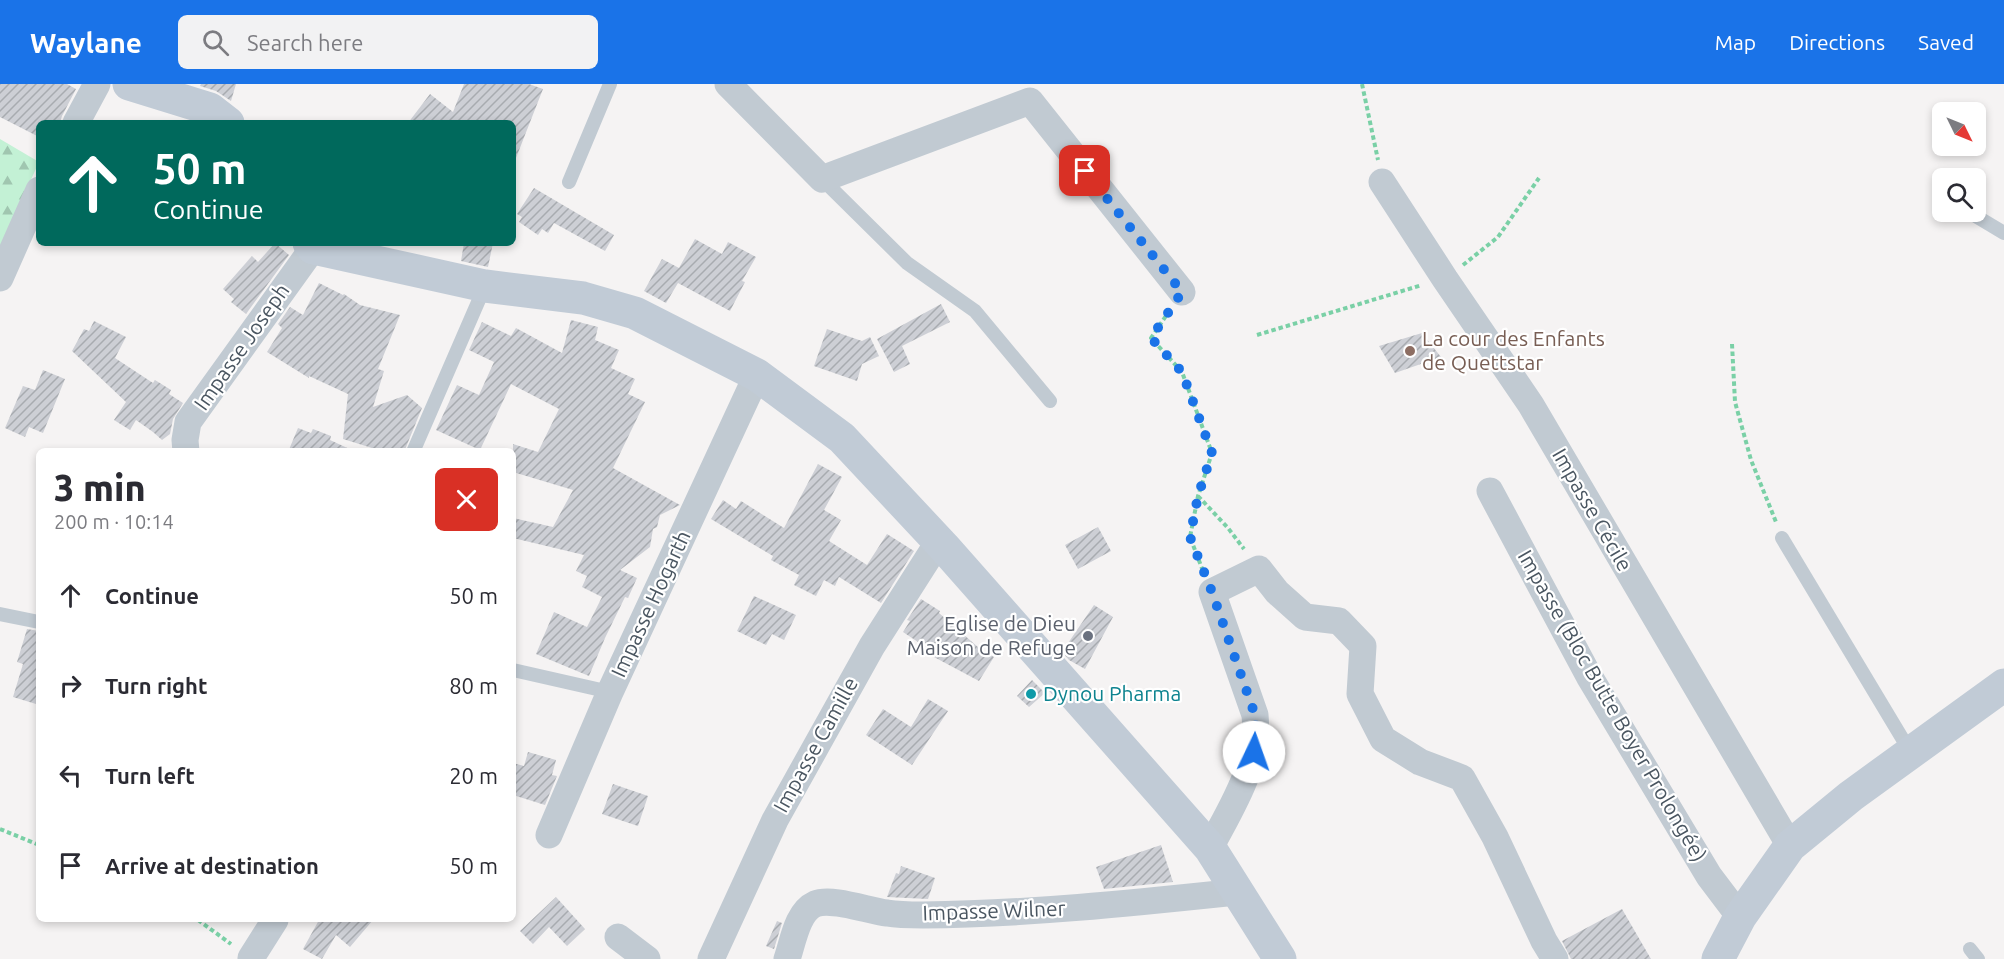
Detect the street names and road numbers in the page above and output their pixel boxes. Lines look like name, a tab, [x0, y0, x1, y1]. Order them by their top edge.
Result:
street label: Impasse Joseph	[189, 279, 294, 414]
street label: Impasse Cécile	[1548, 444, 1638, 575]
street label: Impasse Hogarth	[606, 526, 695, 681]
street label: Impasse (Bloc Butte Boyer Prolongée)	[1514, 545, 1712, 866]
street label: Impasse Camille	[768, 673, 862, 816]
street label: Impasse Wilner	[922, 896, 1066, 924]

